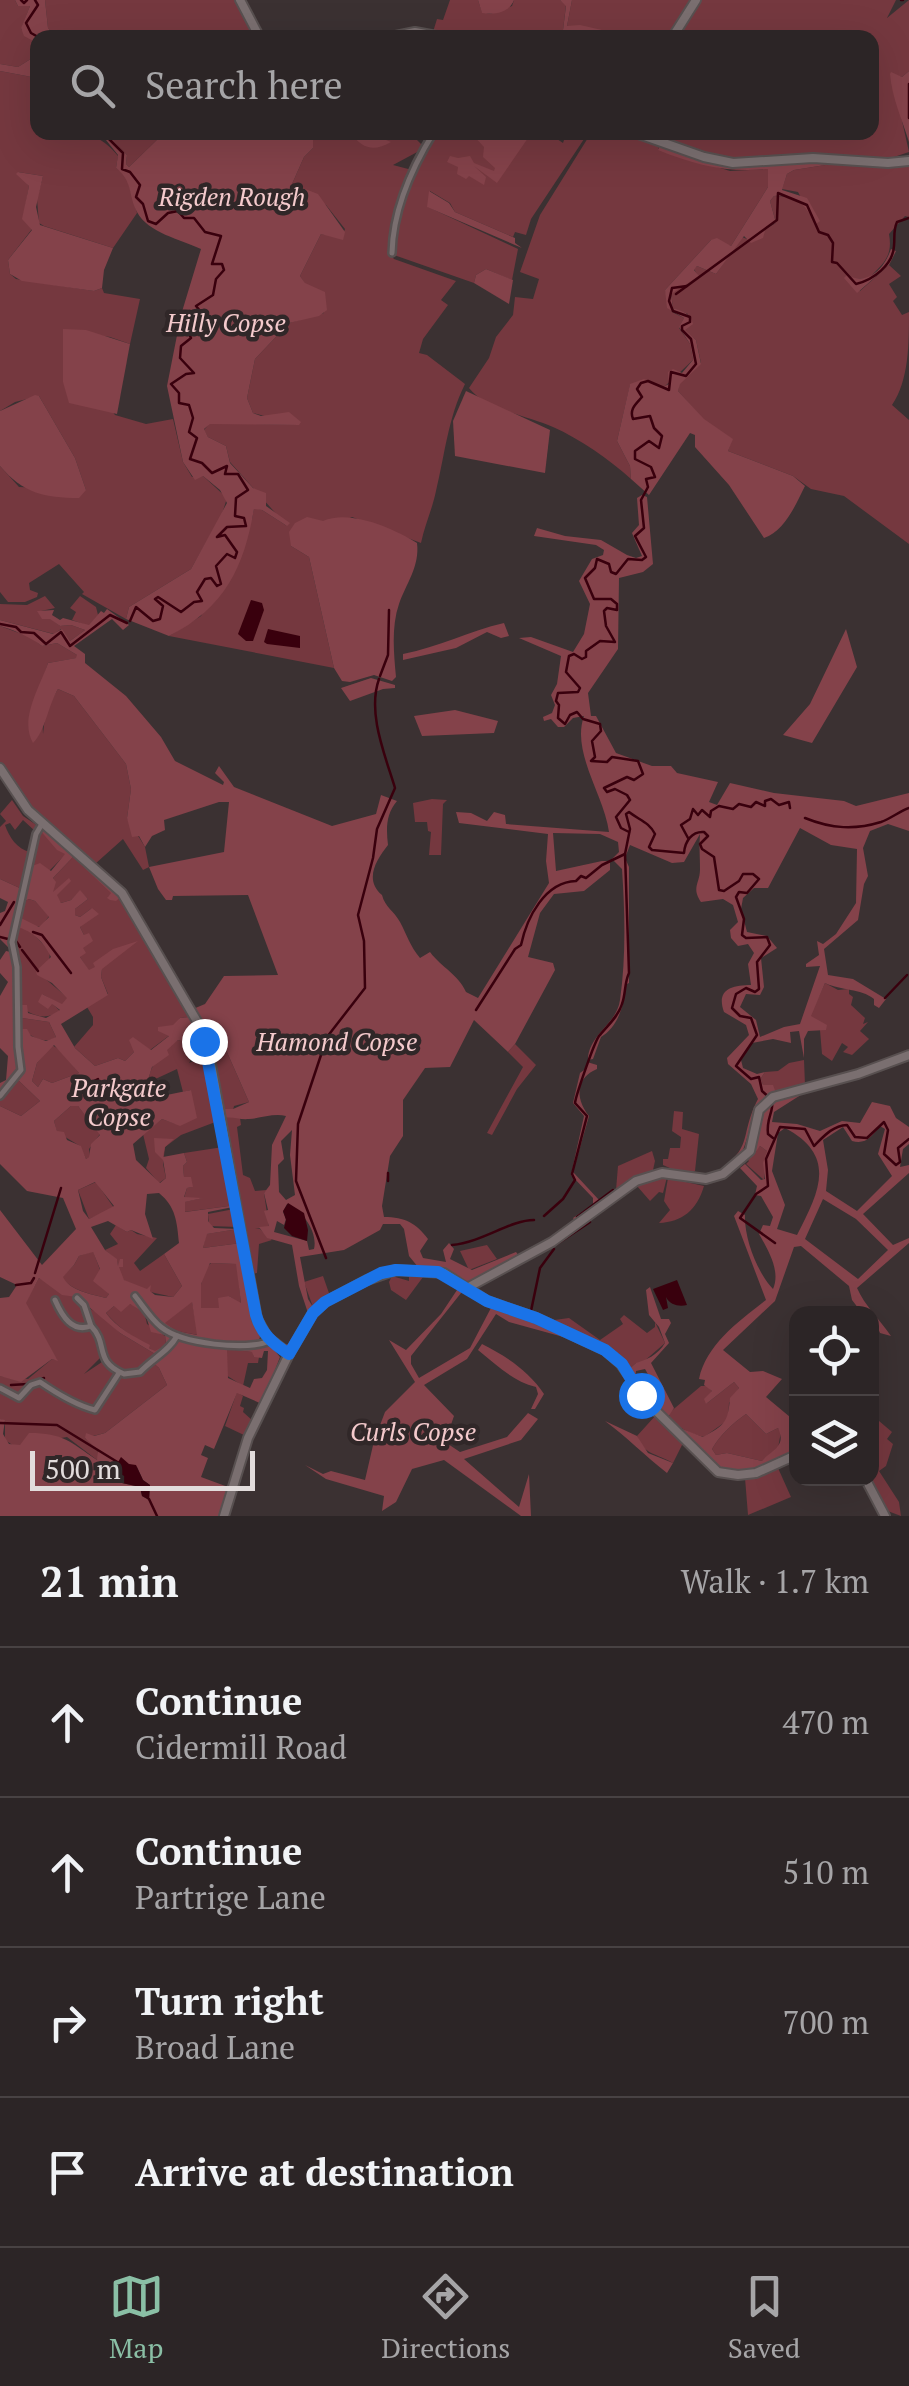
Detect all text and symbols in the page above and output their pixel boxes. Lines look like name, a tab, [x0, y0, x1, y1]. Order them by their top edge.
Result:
search box	[30, 30, 879, 140]
icon: search	[65, 58, 120, 113]
text: Search here	[145, 60, 343, 110]
park label: Rigden Rough	[158, 180, 305, 213]
park label: Hilly Copse	[165, 306, 286, 339]
route end	[182, 1019, 228, 1065]
park label: Hamond Copse	[256, 1025, 417, 1058]
park label: Parkgate Copse	[71, 1071, 166, 1133]
map controls	[789, 1306, 879, 1486]
button: locate	[789, 1306, 879, 1396]
route start	[619, 1373, 665, 1419]
button: layers	[789, 1396, 879, 1486]
park label: Curls Copse	[350, 1415, 476, 1448]
scale bar	[30, 1446, 255, 1490]
text: 500 m	[45, 1450, 121, 1487]
text: 21 min	[40, 1553, 179, 1609]
text: Walk · 1.7 km	[681, 1560, 869, 1602]
text: Continue	[135, 1676, 302, 1726]
icon: ahead	[40, 1695, 95, 1750]
text: 470 m	[782, 1701, 869, 1743]
text: Cidermill Road	[135, 1726, 347, 1768]
text: Continue	[135, 1826, 302, 1876]
icon: ahead	[40, 1845, 95, 1900]
text: 510 m	[782, 1851, 869, 1893]
text: Partrige Lane	[135, 1876, 326, 1918]
text: Turn right	[135, 1976, 324, 2026]
icon: right	[40, 1995, 95, 2050]
text: 700 m	[782, 2001, 869, 2043]
text: Broad Lane	[135, 2026, 295, 2068]
icon: arrive	[40, 2145, 95, 2200]
text: Arrive at destination	[135, 2147, 514, 2197]
tab: Map	[109, 2269, 164, 2366]
tab: Directions	[381, 2269, 510, 2366]
tab: Saved	[728, 2269, 800, 2366]

